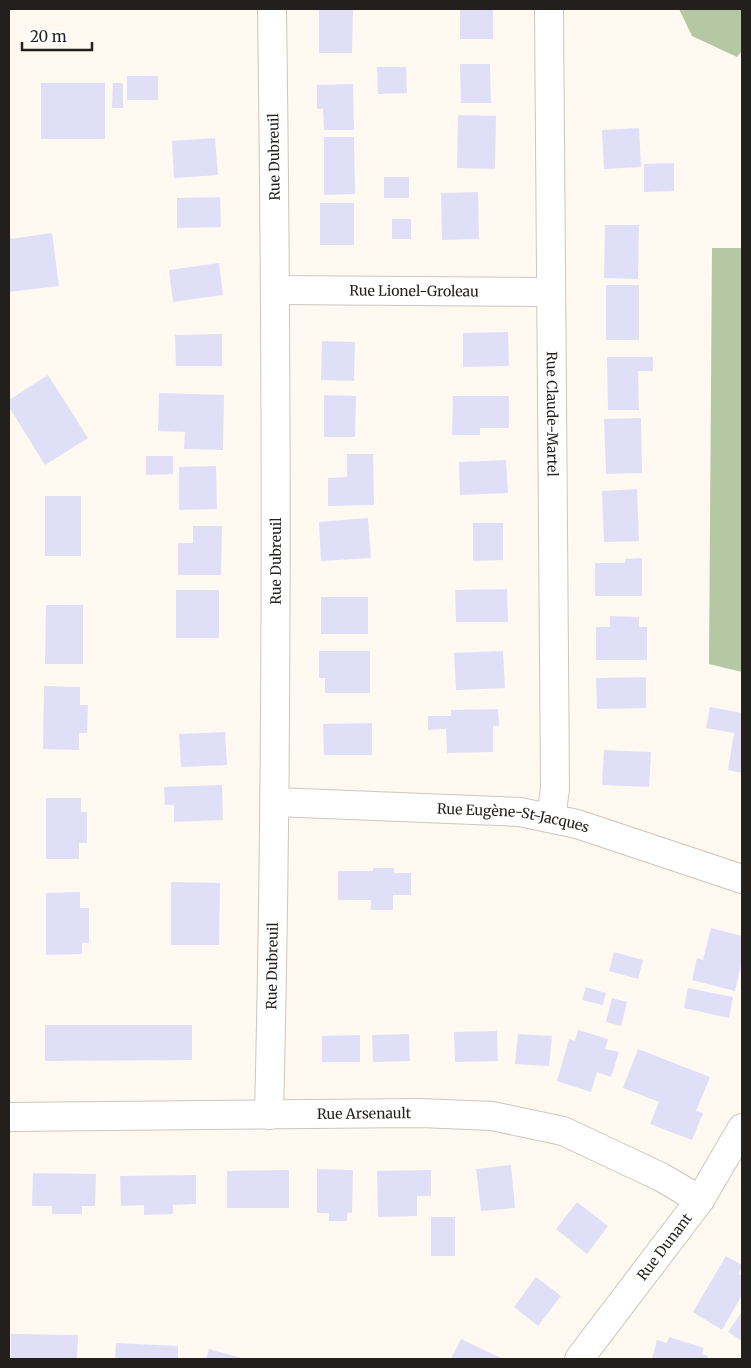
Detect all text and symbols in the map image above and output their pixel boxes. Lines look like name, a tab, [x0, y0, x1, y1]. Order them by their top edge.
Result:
scale bar	[22, 20, 92, 52]
text: 20 m	[30, 27, 67, 46]
street label: Rue Dubreuil	[264, 113, 284, 201]
street label: Rue Lionel-Groleau	[349, 282, 479, 300]
street label: Rue Claude-Martel	[543, 351, 562, 477]
street label: Rue Dubreuil	[267, 517, 285, 605]
street label: Rue Eugène-St-Jacques	[436, 800, 592, 837]
street label: Rue Dubreuil	[262, 922, 282, 1010]
street label: Rue Arsenault	[317, 1104, 412, 1123]
street label: Rue Dunant	[633, 1209, 696, 1284]

